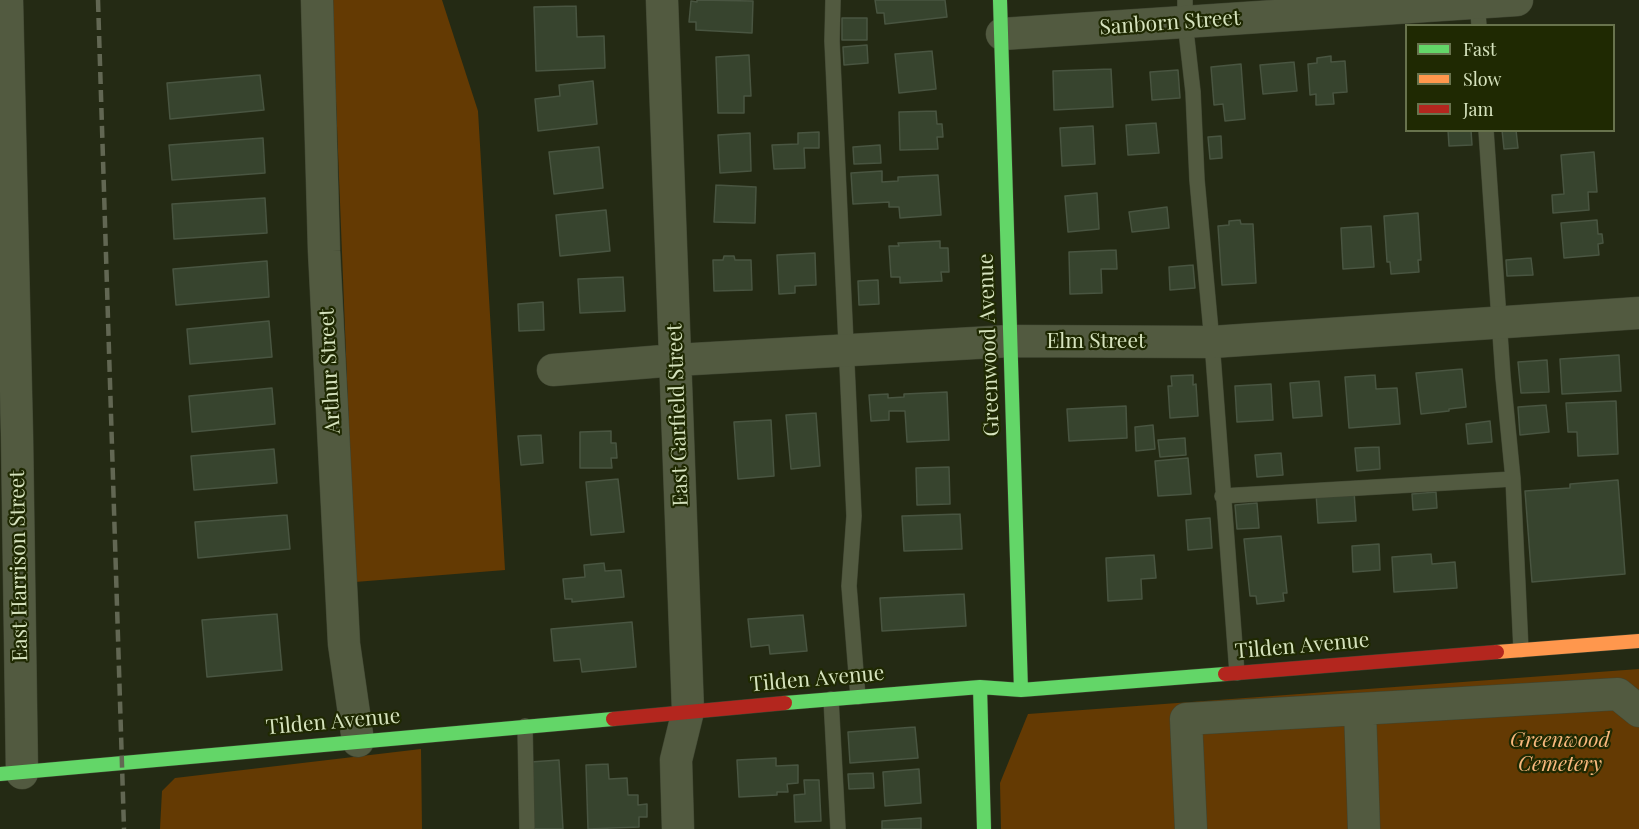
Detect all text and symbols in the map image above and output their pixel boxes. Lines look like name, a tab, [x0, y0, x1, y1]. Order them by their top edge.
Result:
street label: Sanborn Street	[1099, 6, 1241, 40]
legend	[1405, 24, 1615, 132]
text: Fast	[1463, 37, 1496, 61]
text: Slow	[1463, 67, 1501, 91]
text: Jam	[1463, 97, 1493, 121]
street label: Greenwood Avenue	[973, 253, 1005, 437]
street label: Arthur Street	[314, 308, 346, 434]
street label: East Garfield Street	[662, 323, 694, 507]
street label: Elm Street	[1046, 328, 1146, 354]
street label: East Harrison Street	[5, 470, 33, 662]
street label: Tilden Avenue	[1234, 628, 1370, 664]
street label: Tilden Avenue	[749, 661, 885, 697]
street label: Tilden Avenue	[265, 704, 401, 740]
park label: Greenwood Cemetery	[1510, 727, 1610, 777]

